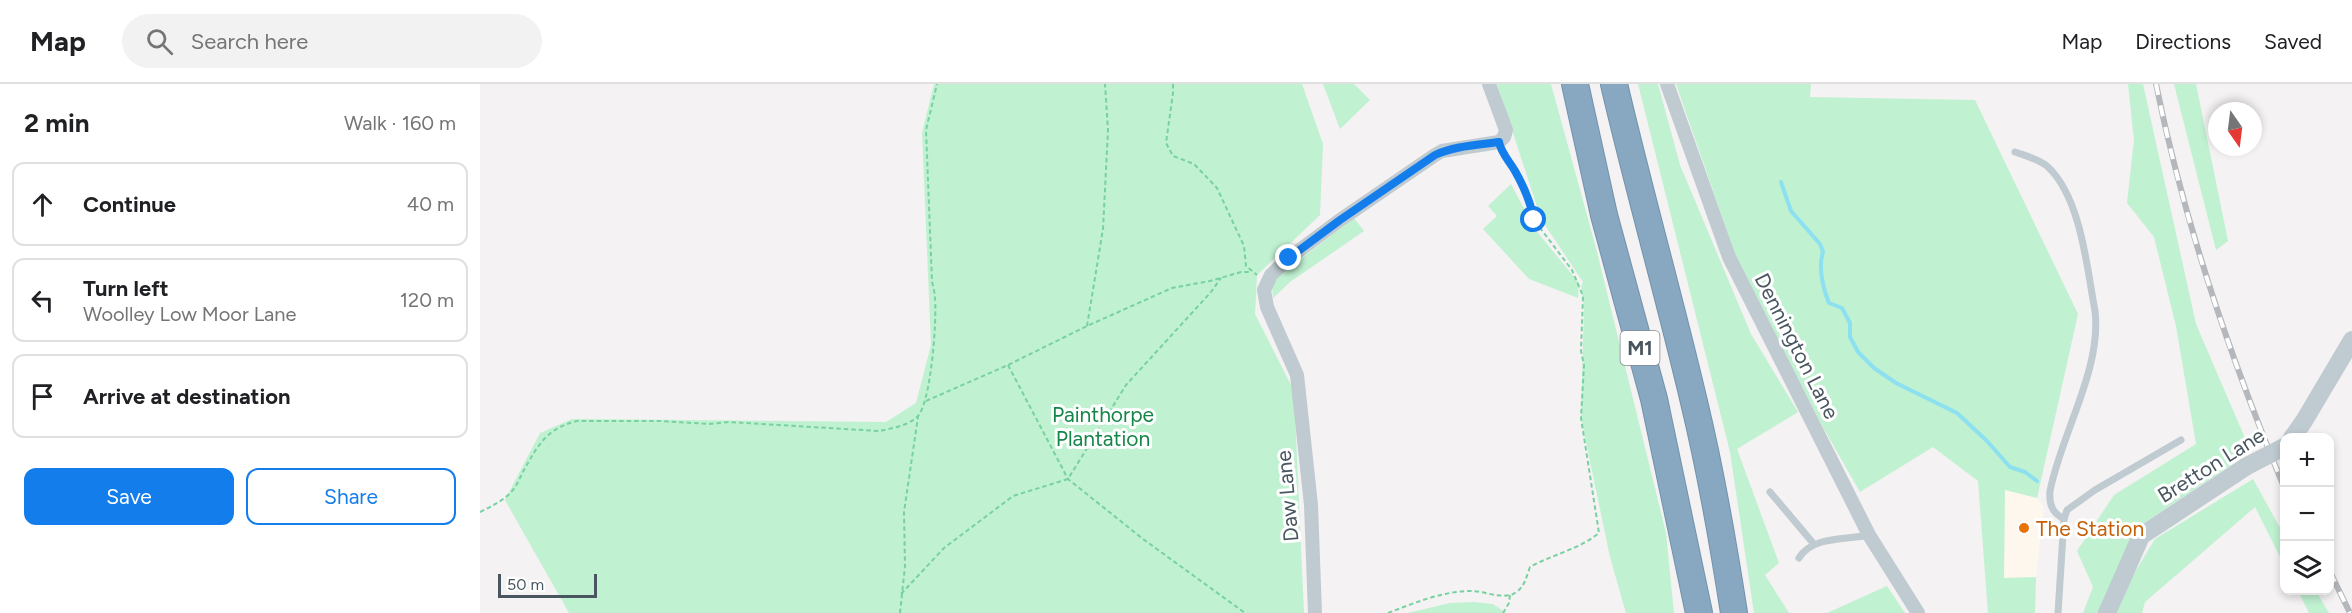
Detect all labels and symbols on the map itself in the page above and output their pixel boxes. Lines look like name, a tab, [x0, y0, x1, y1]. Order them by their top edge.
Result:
north arrow	[2208, 102, 2262, 156]
route start	[1520, 206, 1546, 232]
route end	[1275, 244, 1301, 270]
street label: Dennington Lane	[1750, 269, 1844, 423]
road number: M1	[1620, 331, 1660, 365]
park label: Painthorpe Plantation	[1052, 402, 1154, 451]
street label: Bretton Lane	[2153, 422, 2269, 508]
street label: Daw Lane	[1271, 449, 1303, 543]
place label: The Station	[2036, 516, 2144, 541]
marker: The Station	[2017, 521, 2031, 535]
scale bar	[498, 571, 597, 598]

